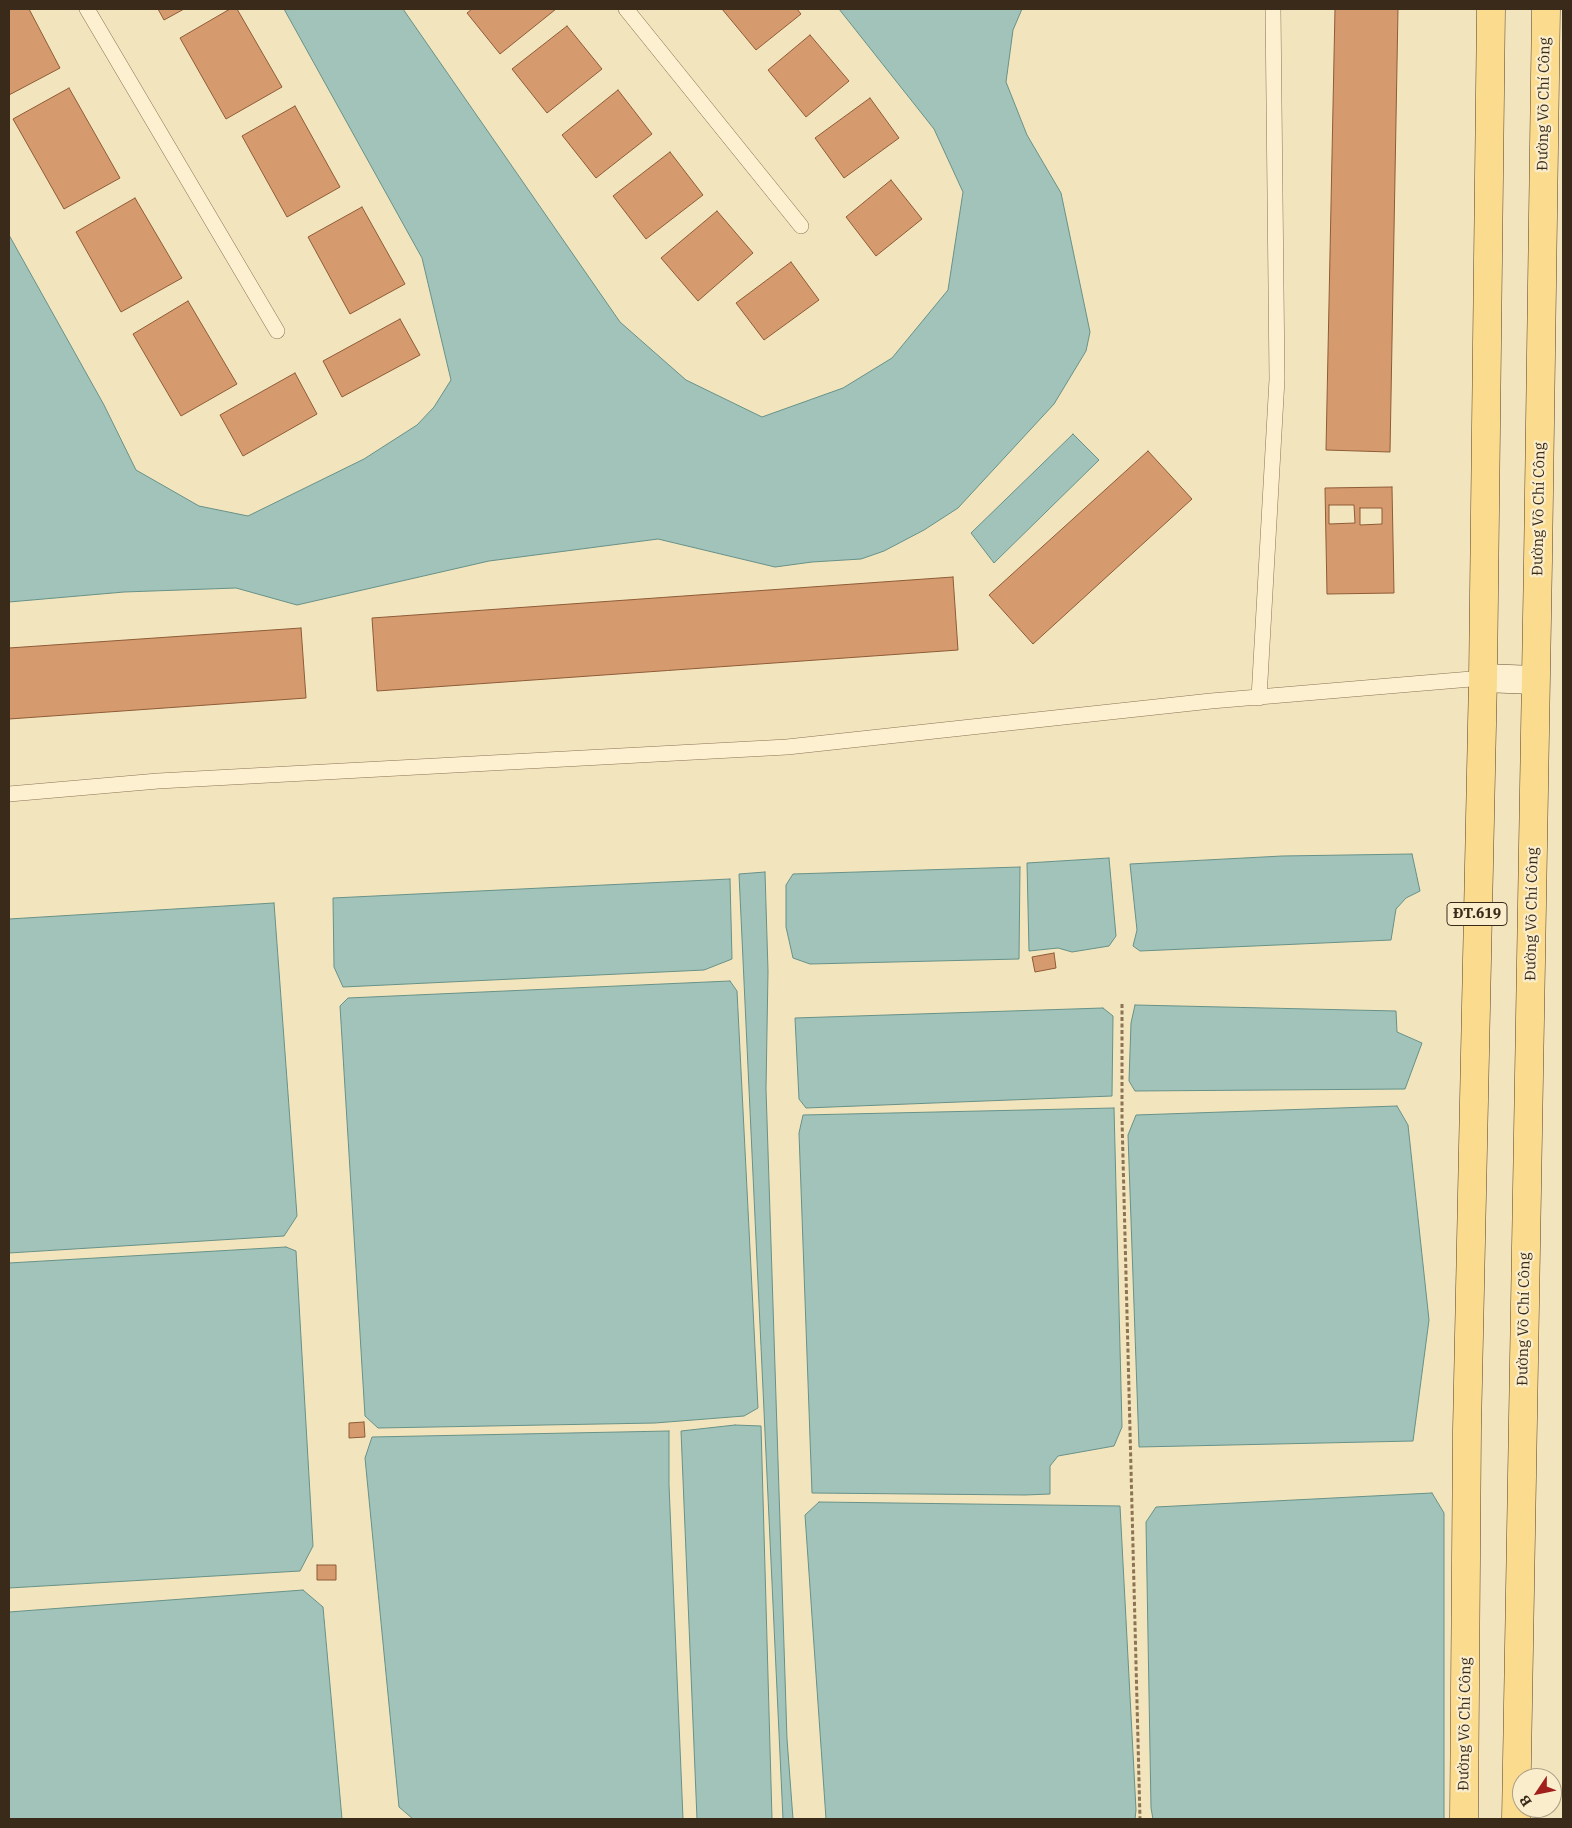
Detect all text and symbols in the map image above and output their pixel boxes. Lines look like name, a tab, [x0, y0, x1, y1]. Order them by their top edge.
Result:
street label: Đường Võ Chí Công	[1534, 37, 1554, 171]
street label: Đường Võ Chí Công	[1529, 442, 1549, 576]
street label: Đường Võ Chí Công	[1522, 847, 1542, 981]
road number: ĐT.619	[1447, 902, 1507, 926]
street label: Đường Võ Chí Công	[1514, 1252, 1534, 1386]
street label: Đường Võ Chí Công	[1455, 1657, 1475, 1791]
north arrow	[1512, 1768, 1562, 1818]
text: B	[1515, 1792, 1536, 1810]

